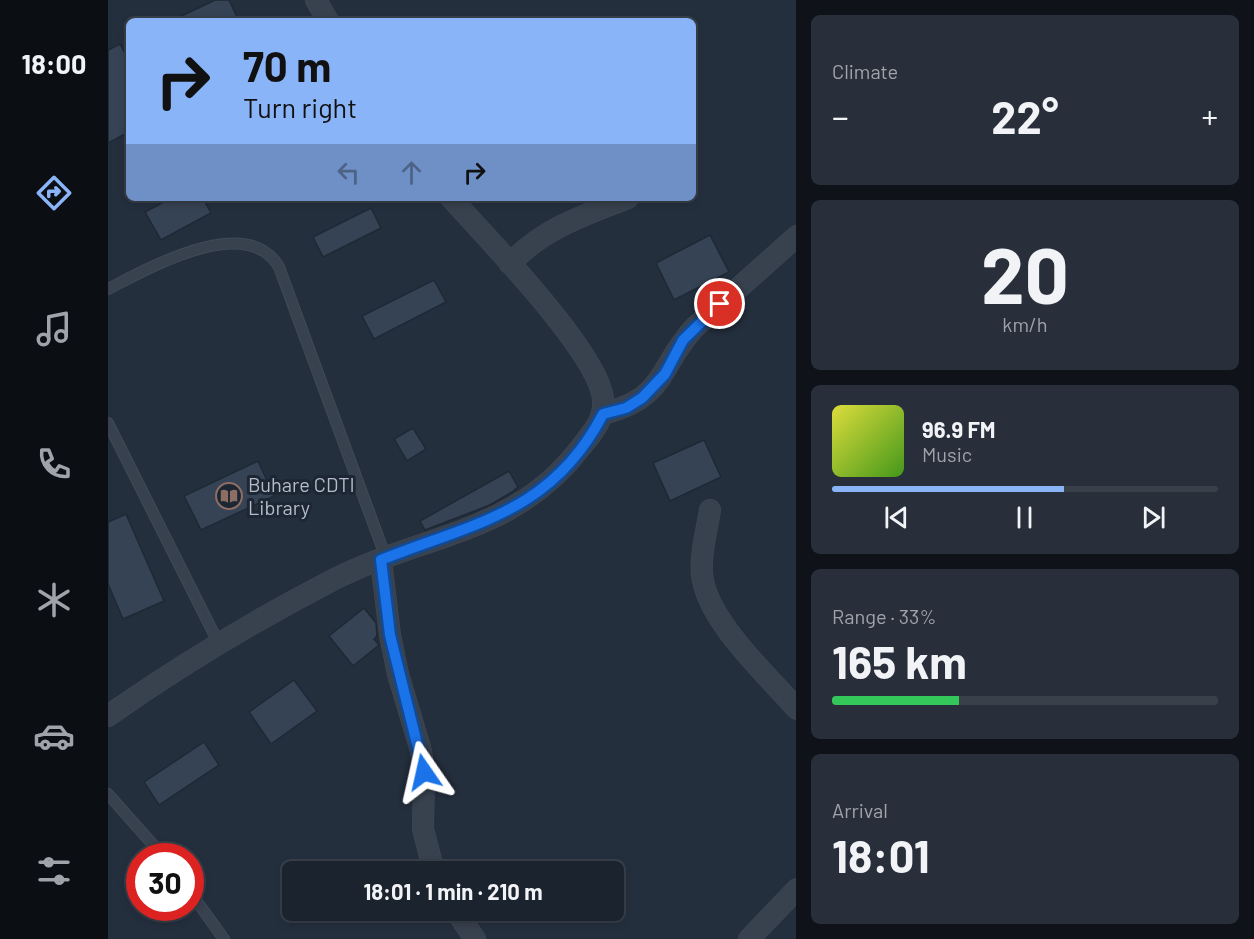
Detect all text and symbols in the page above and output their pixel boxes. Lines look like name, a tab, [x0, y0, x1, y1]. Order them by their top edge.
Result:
text: 70 m	[243, 40, 331, 90]
icon: right	[144, 42, 222, 120]
text: 18:00	[22, 47, 86, 79]
text: Climate	[832, 59, 898, 83]
text: 22°	[991, 89, 1059, 143]
text: Turn right	[243, 91, 357, 123]
text: −	[832, 96, 849, 136]
text: +	[1201, 96, 1218, 136]
icon: left	[332, 156, 365, 189]
icon: ahead	[395, 156, 428, 189]
icon: right	[458, 156, 491, 189]
icon: directions	[33, 172, 75, 214]
text: 20	[981, 226, 1069, 320]
pin	[694, 278, 745, 329]
icon: arrive	[703, 287, 736, 320]
icon: music	[33, 308, 75, 350]
text: km/h	[1002, 312, 1048, 336]
text: 96.9 FM	[922, 416, 996, 442]
text: Music	[922, 442, 972, 466]
icon: phone	[33, 443, 75, 485]
place label: Buhare CDTI Library	[248, 472, 355, 519]
library icon: Buhare CDTI Library	[214, 481, 244, 511]
icon: previous	[880, 501, 913, 534]
icon: pause	[1008, 501, 1041, 534]
icon: next	[1137, 501, 1170, 534]
icon: climate	[33, 579, 75, 621]
text: Range · 33%	[832, 604, 936, 628]
text: 165 km	[832, 634, 967, 688]
icon: car	[33, 715, 75, 757]
position arrow	[392, 740, 456, 804]
text: Arrival	[832, 798, 888, 822]
text: 18:01	[832, 828, 930, 882]
speed limit sign: 30	[126, 843, 204, 921]
icon: filters	[33, 850, 75, 892]
text: 18:01 · 1 min · 210 m	[363, 878, 543, 904]

